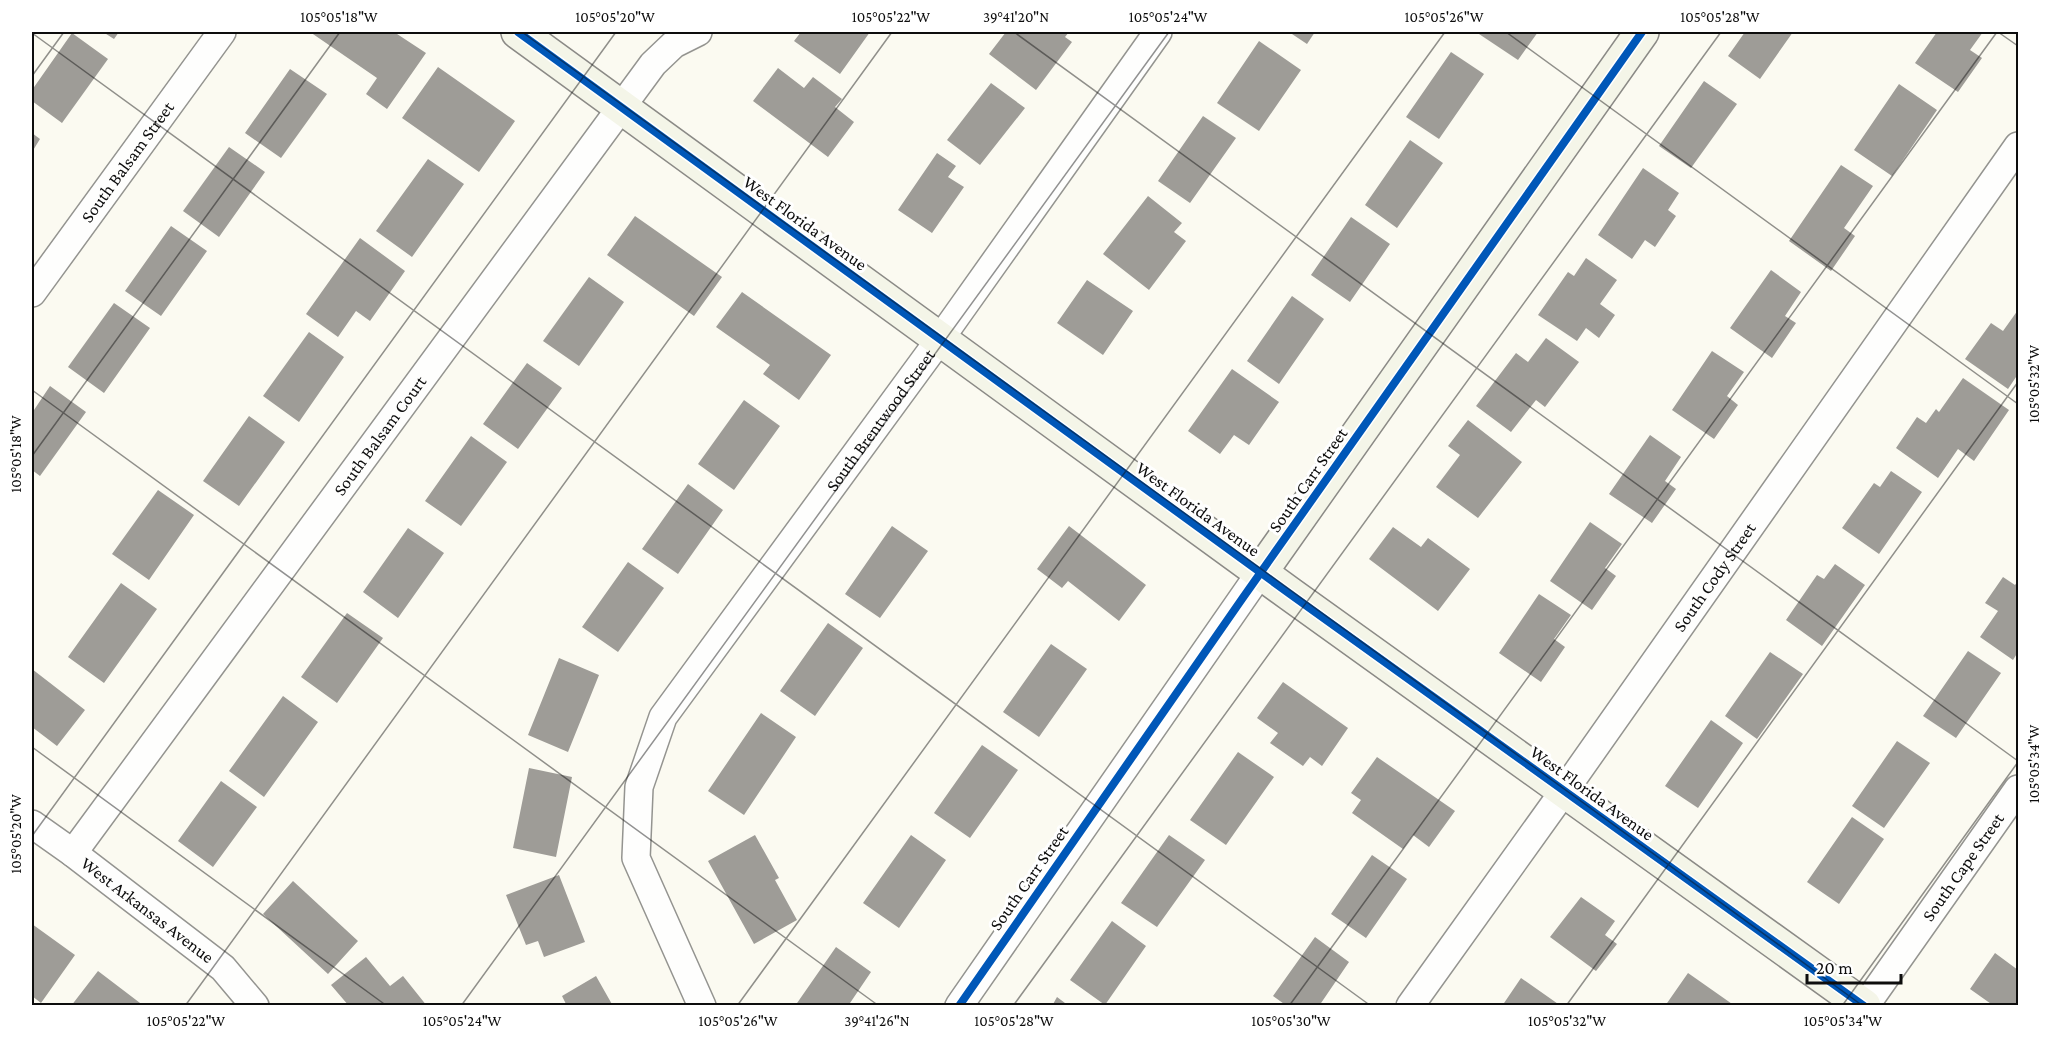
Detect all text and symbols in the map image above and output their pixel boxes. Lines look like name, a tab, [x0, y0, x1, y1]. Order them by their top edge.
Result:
text: 105°05'18"W	[300, 9, 378, 25]
text: 105°05'20"W	[575, 9, 655, 25]
text: 105°05'22"W	[852, 9, 930, 25]
text: 39°41'20"N	[983, 9, 1049, 25]
text: 105°05'24"W	[1129, 9, 1208, 25]
text: 105°05'26"W	[1405, 9, 1484, 25]
text: 105°05'28"W	[1680, 9, 1760, 25]
street label: South Balsam Street	[77, 97, 179, 226]
street label: West Florida Avenue	[739, 171, 871, 275]
street label: South Brentwood Street	[822, 344, 940, 495]
text: 105°05'32"W	[2026, 345, 2042, 423]
street label: South Balsam Court	[329, 371, 431, 499]
text: 105°05'18"W	[8, 415, 24, 493]
street label: South Carr Street	[1265, 423, 1352, 536]
street label: West Florida Avenue	[1132, 457, 1264, 561]
street label: South Cody Street	[1669, 518, 1760, 636]
text: 105°05'34"W	[2026, 725, 2042, 803]
street label: West Florida Avenue	[1526, 741, 1658, 845]
text: 105°05'20"W	[8, 794, 24, 874]
street label: South Cape Street	[1918, 808, 2009, 925]
street label: South Carr Street	[986, 821, 1073, 934]
street label: West Arkansas Avenue	[77, 853, 218, 967]
scale bar	[1807, 947, 1902, 985]
text: 20 m	[1816, 958, 1853, 978]
text: 105°05'22"W	[147, 1013, 225, 1029]
text: 105°05'24"W	[423, 1013, 502, 1029]
text: 105°05'26"W	[699, 1013, 778, 1029]
text: 39°41'26"N	[844, 1013, 910, 1029]
text: 105°05'28"W	[974, 1013, 1054, 1029]
text: 105°05'30"W	[1251, 1013, 1331, 1029]
text: 105°05'32"W	[1528, 1013, 1606, 1029]
text: 105°05'34"W	[1804, 1013, 1882, 1029]

